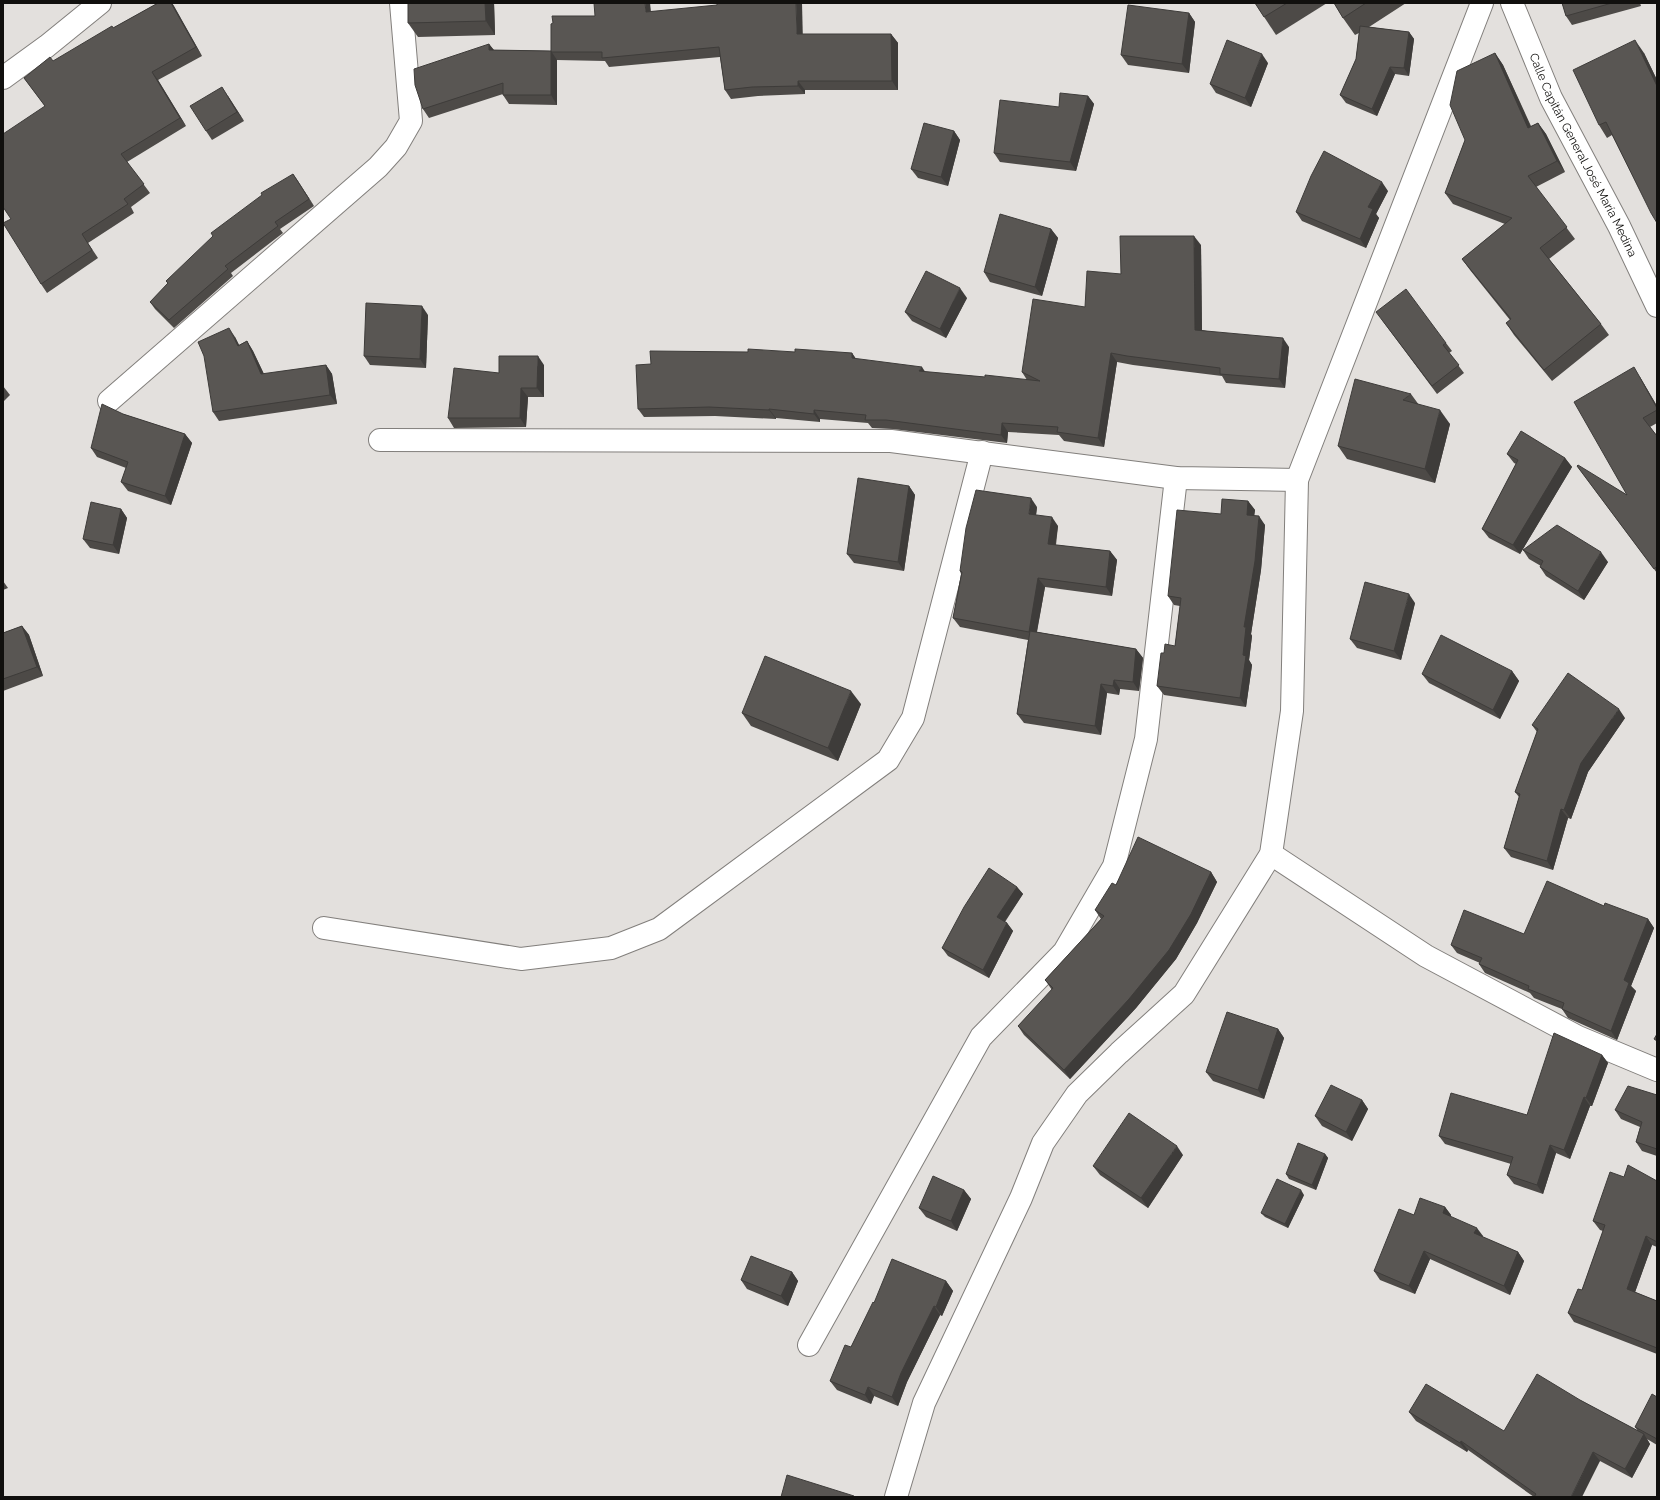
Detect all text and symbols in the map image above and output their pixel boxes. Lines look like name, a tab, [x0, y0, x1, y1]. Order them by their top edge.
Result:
street label: Calle Capitán General José María Medina	[1526, 51, 1640, 259]

